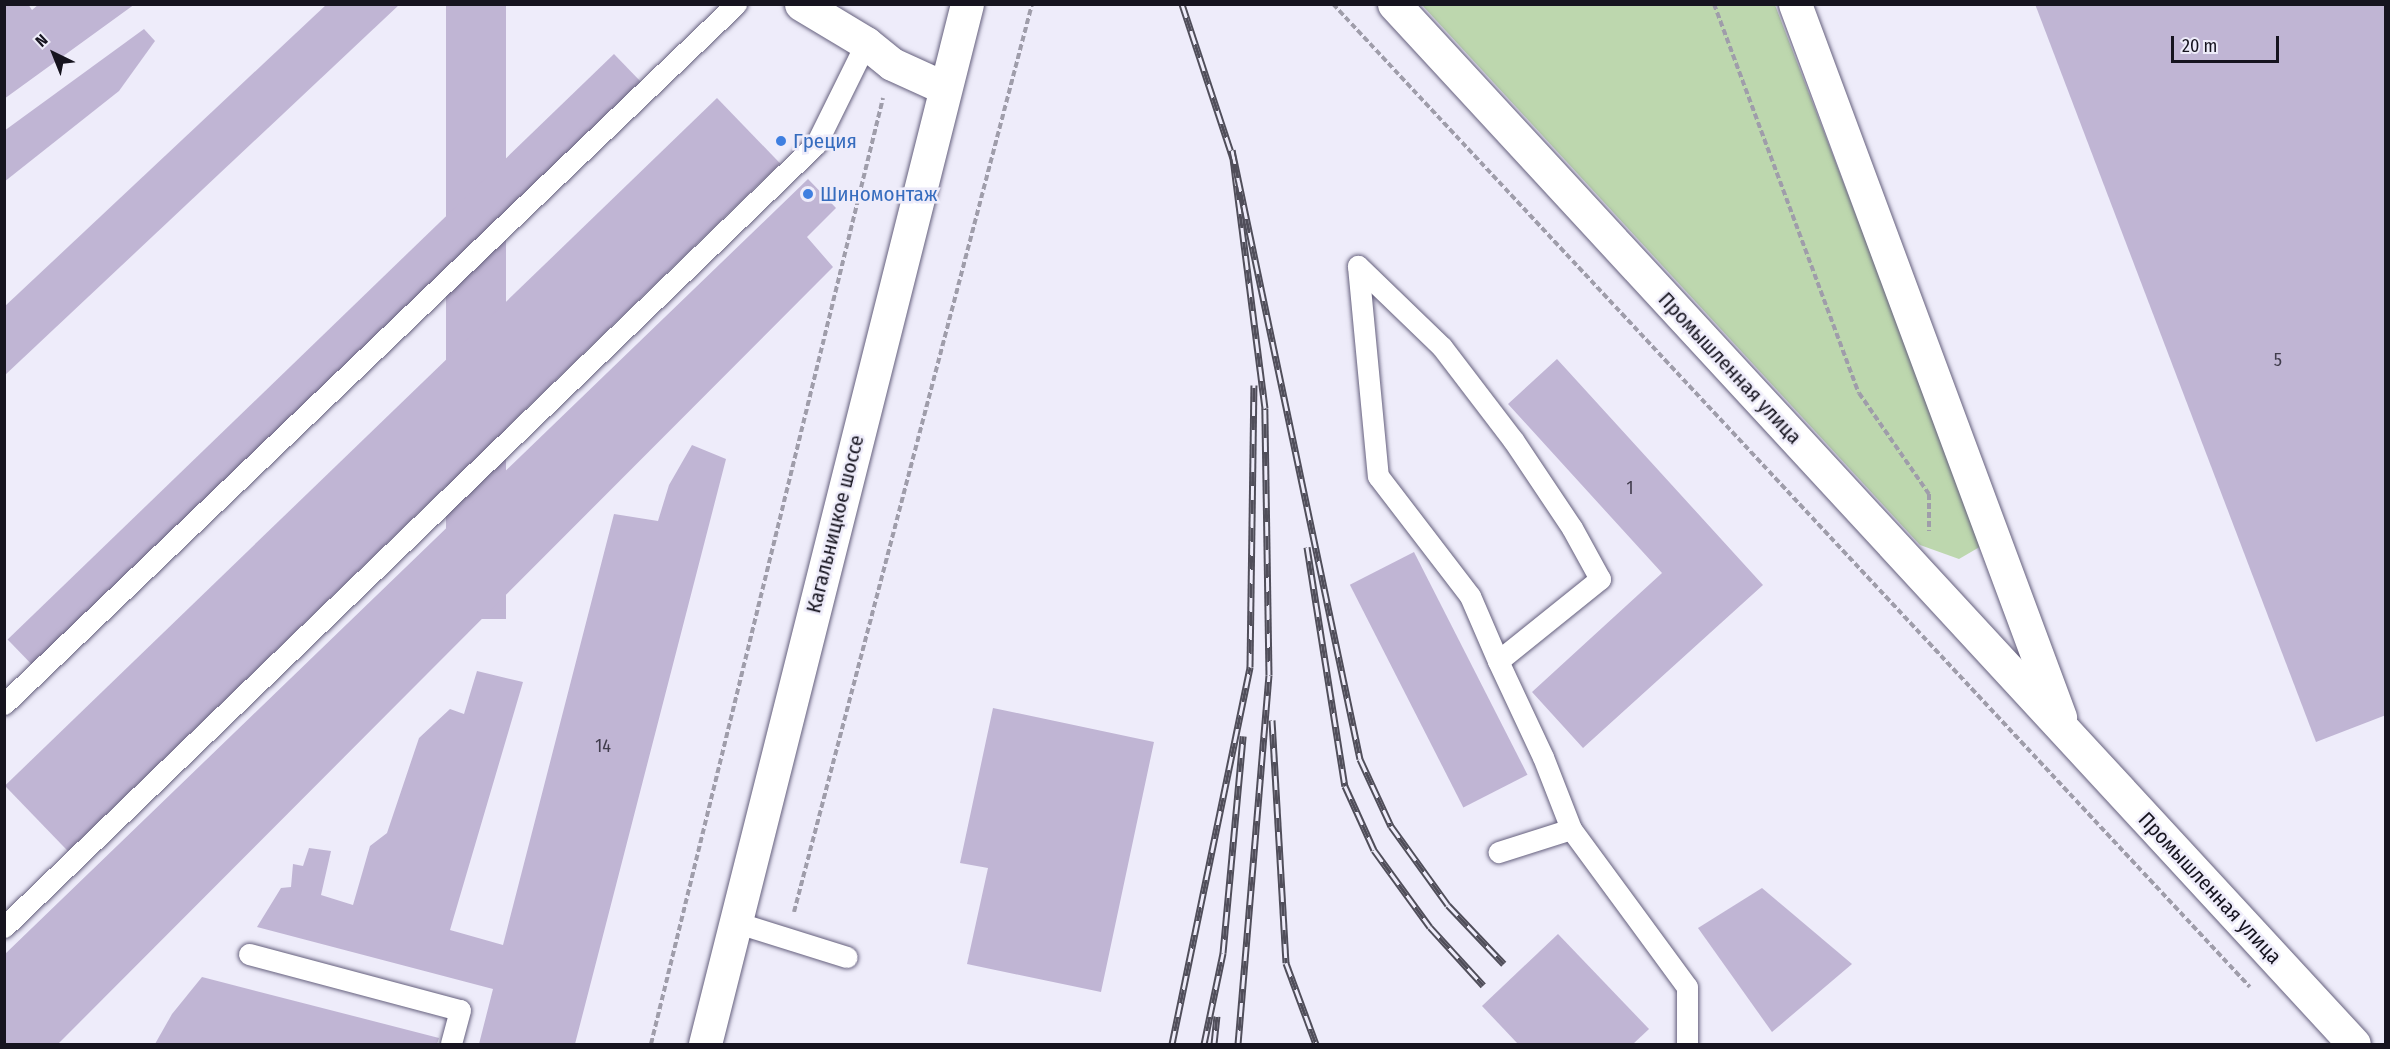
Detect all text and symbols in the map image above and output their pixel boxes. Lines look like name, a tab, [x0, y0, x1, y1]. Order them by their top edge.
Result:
north arrow	[24, 24, 84, 84]
scale bar	[2174, 24, 2282, 62]
text: N	[31, 30, 51, 51]
text: 20 m	[2182, 35, 2217, 57]
place label: Греция	[793, 128, 857, 154]
marker: Греция	[774, 134, 788, 148]
place label: Шиномонтаж	[820, 181, 937, 207]
marker: Шиномонтаж	[801, 187, 815, 201]
street label: Промышленная улица	[1653, 287, 1807, 449]
house number: 5	[2274, 349, 2282, 371]
street label: Кагальницкое шоссе	[801, 432, 869, 616]
house number: 1	[1626, 477, 1634, 499]
house number: 14	[595, 735, 611, 757]
street label: Промышленная улица	[2133, 807, 2287, 969]

